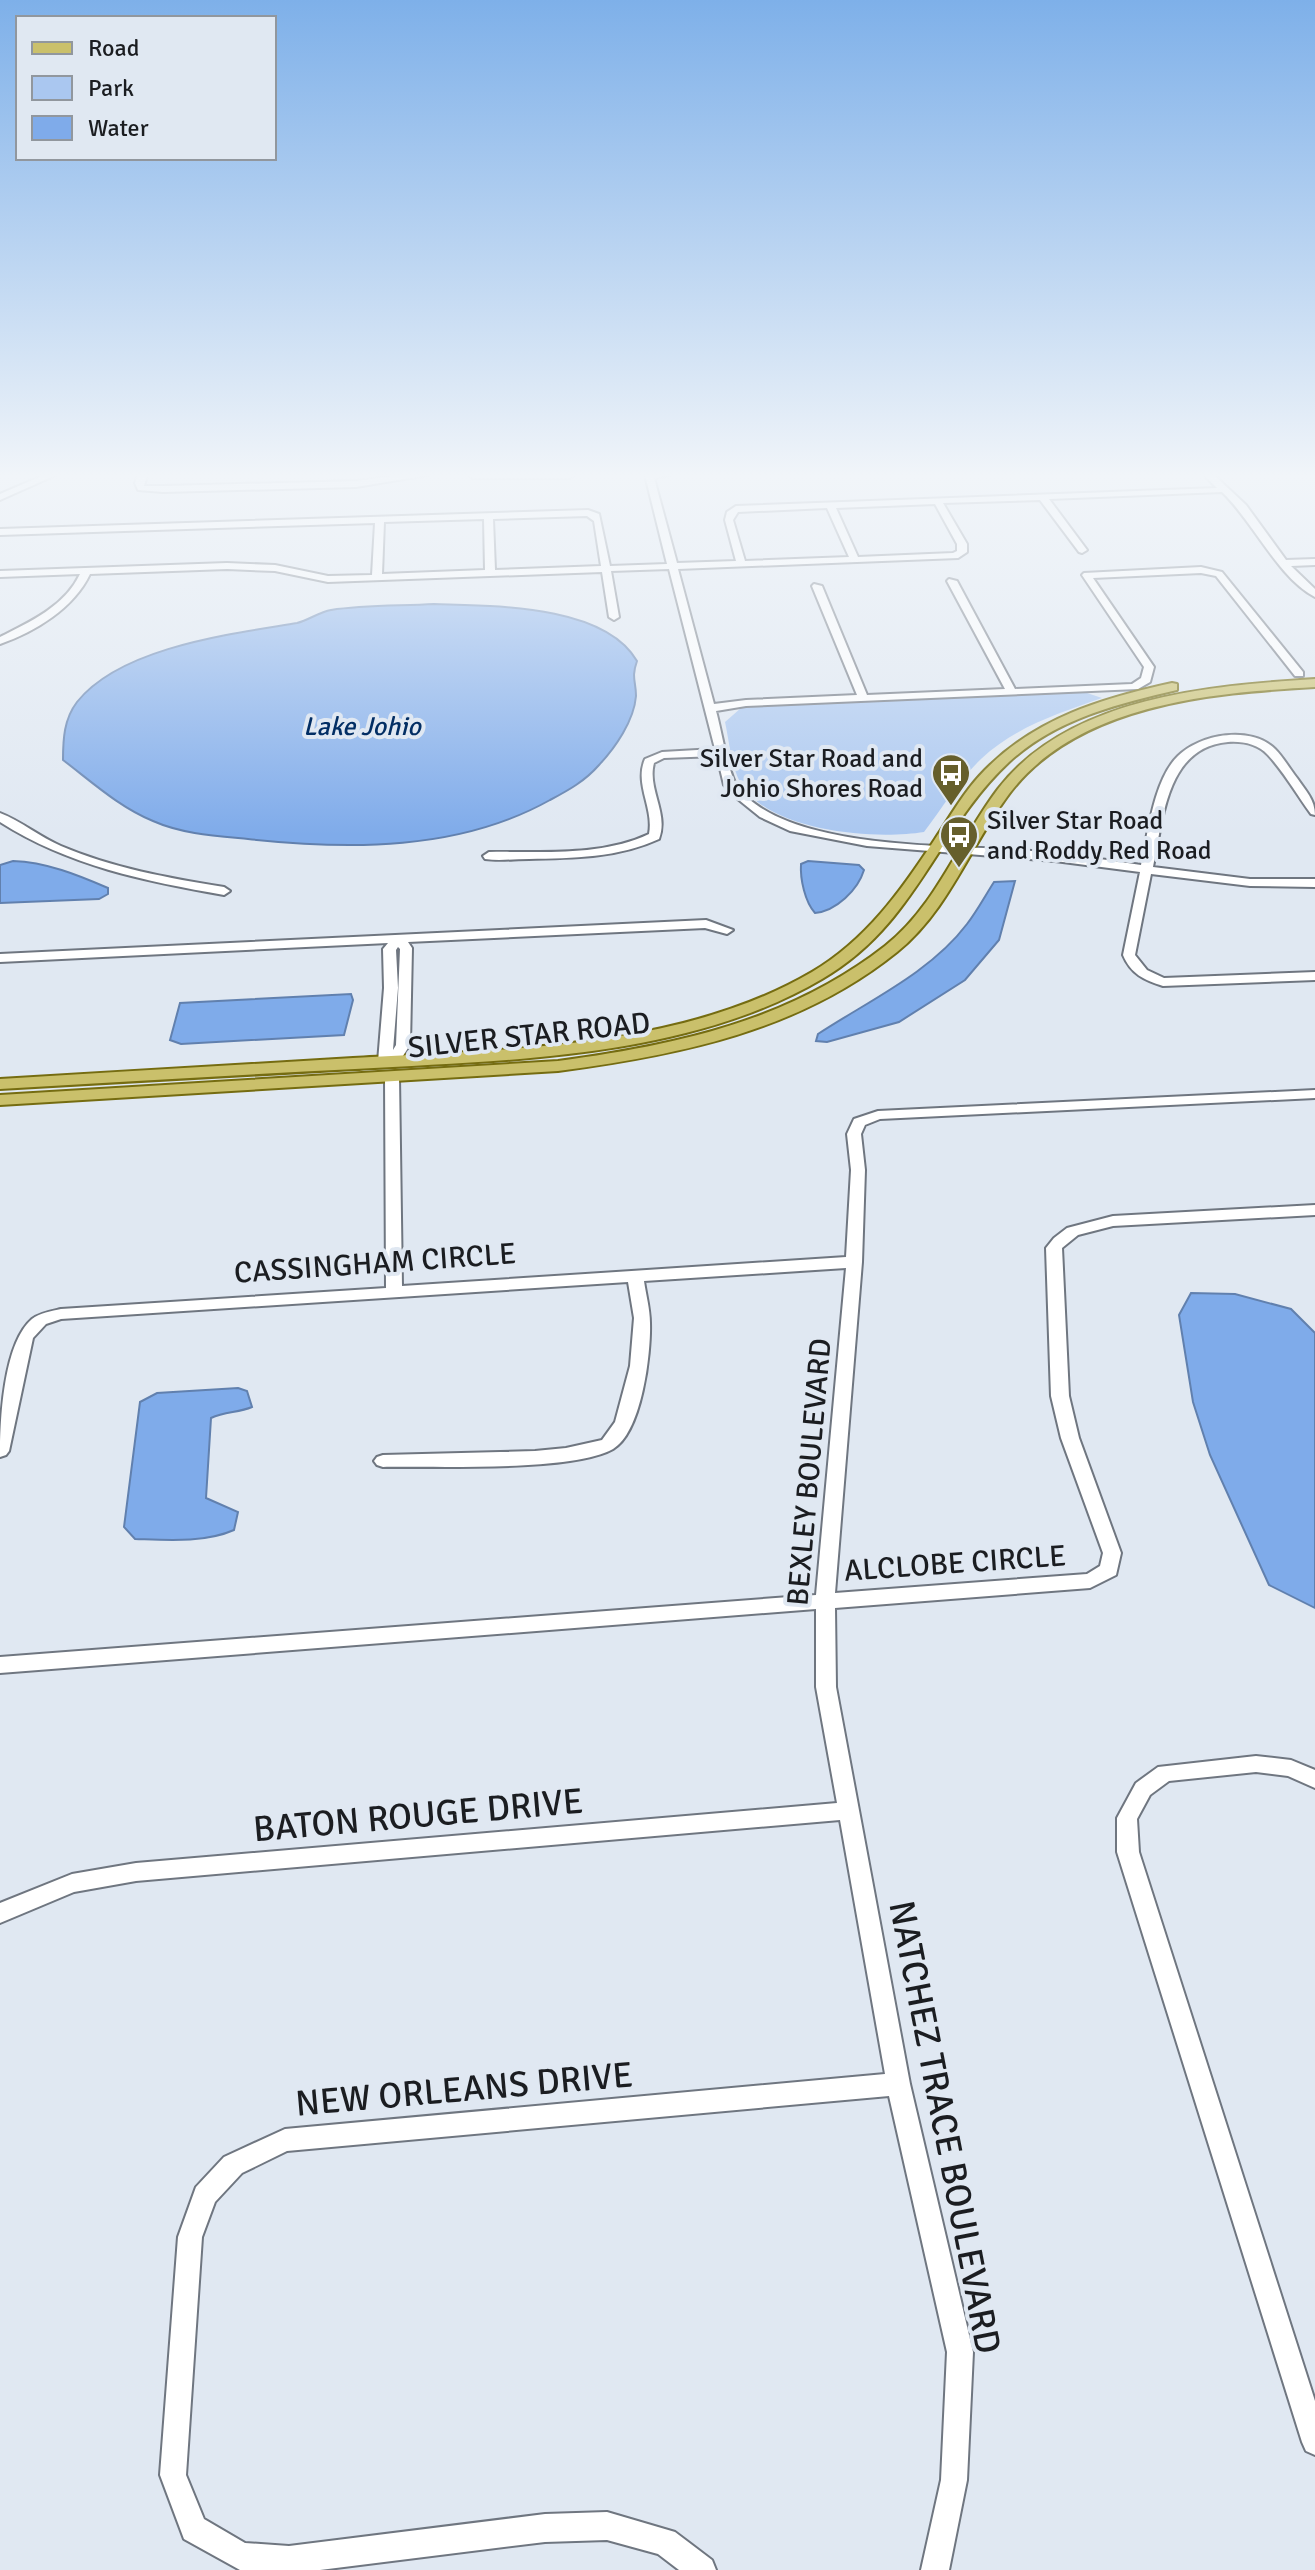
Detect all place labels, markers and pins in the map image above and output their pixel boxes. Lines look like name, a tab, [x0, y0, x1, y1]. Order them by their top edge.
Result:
place label: Silver Star Road and Johio Shores Road	[700, 743, 923, 805]
bus stop icon: Silver Star Road and Johio Shores Road	[930, 752, 972, 807]
place label: Silver Star Road and Roddy Red Road	[987, 805, 1212, 867]
bus stop icon: Silver Star Road and Roddy Red Road	[938, 814, 980, 869]

